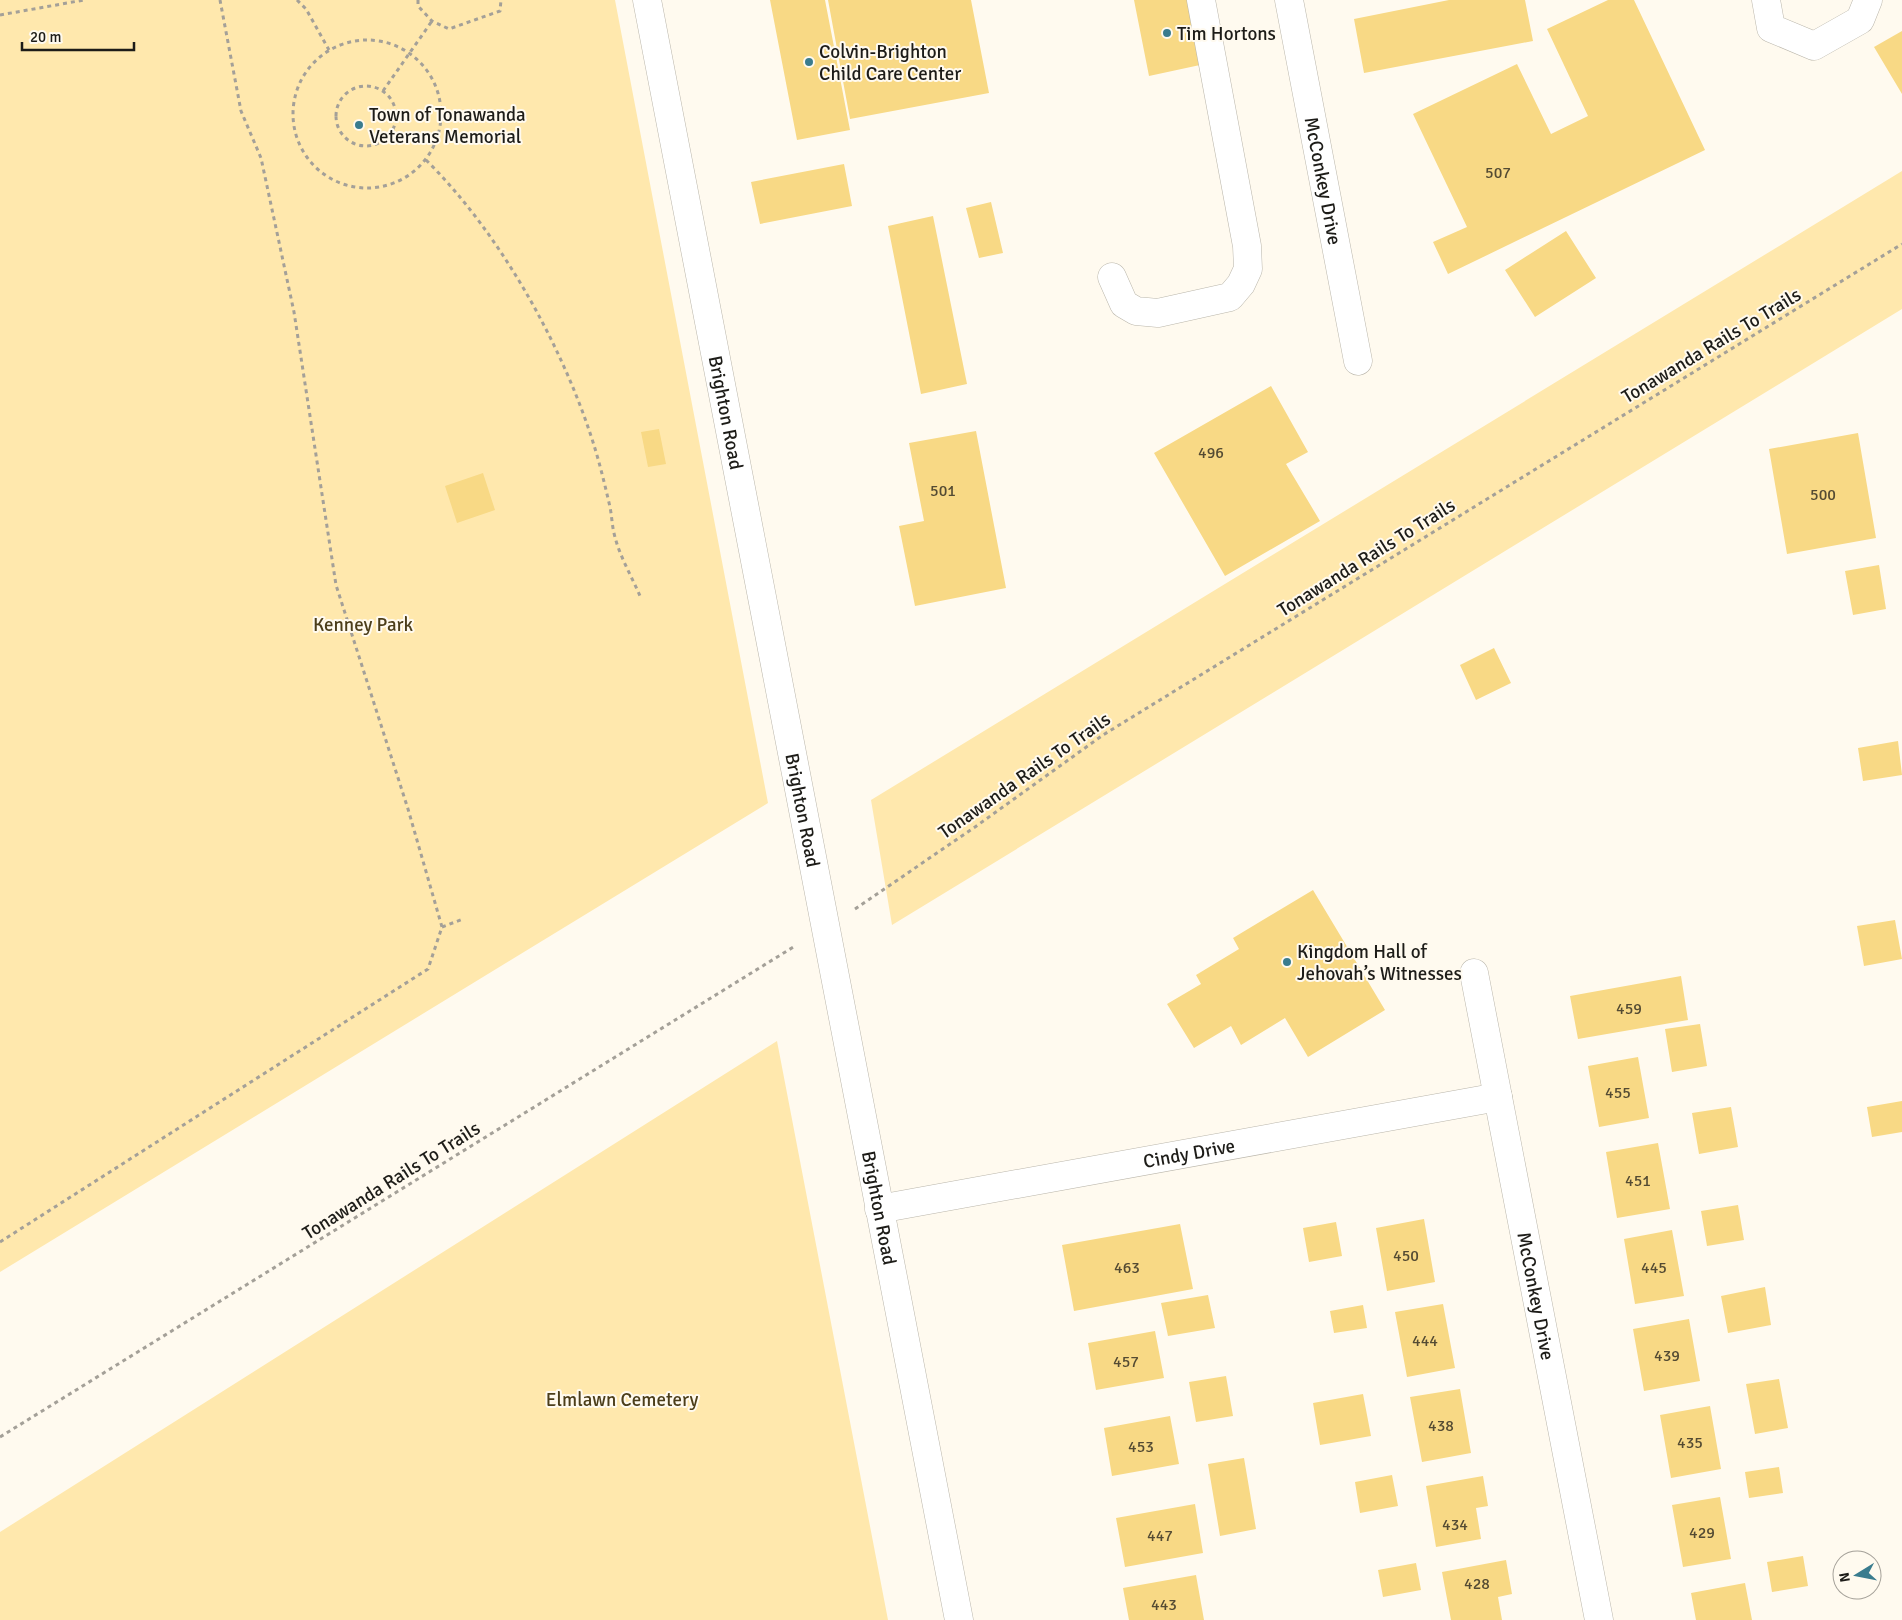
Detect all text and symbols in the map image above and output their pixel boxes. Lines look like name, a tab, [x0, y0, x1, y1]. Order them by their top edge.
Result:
scale bar	[22, 20, 135, 52]
place label: Tim Hortons	[1177, 22, 1276, 46]
marker: Tim Hortons	[1161, 27, 1173, 39]
text: 20 m	[30, 28, 61, 46]
place label: Colvin-Brighton Child Care Center	[819, 40, 961, 86]
marker: Colvin-Brighton Child Care Center	[803, 56, 815, 68]
place label: Town of Tonawanda Veterans Memorial	[369, 103, 526, 149]
street label: McConkey Drive	[1299, 115, 1347, 247]
marker: Town of Tonawanda Veterans Memorial	[353, 119, 365, 131]
house number: 507	[1485, 163, 1511, 183]
street label: Tonawanda Rails To Trails	[1618, 283, 1805, 409]
street label: Brighton Road	[703, 354, 748, 472]
house number: 496	[1198, 443, 1224, 463]
house number: 501	[930, 481, 956, 501]
house number: 500	[1810, 485, 1836, 505]
street label: Tonawanda Rails To Trails	[1273, 493, 1460, 622]
park label: Kenney Park	[313, 613, 414, 637]
street label: Tonawanda Rails To Trails	[934, 707, 1115, 844]
street label: Brighton Road	[779, 751, 825, 869]
place label: Kingdom Hall of Jehovah’s Witnesses	[1297, 940, 1462, 986]
marker: Kingdom Hall of Jehovah’s Witnesses	[1281, 956, 1293, 968]
house number: 459	[1616, 999, 1642, 1019]
house number: 455	[1605, 1083, 1631, 1103]
street label: Tonawanda Rails To Trails	[298, 1116, 485, 1245]
street label: Cindy Drive	[1141, 1134, 1237, 1174]
street label: Brighton Road	[856, 1149, 901, 1267]
house number: 451	[1625, 1171, 1651, 1191]
street label: McConkey Drive	[1511, 1230, 1560, 1362]
house number: 450	[1393, 1246, 1419, 1266]
house number: 463	[1114, 1258, 1140, 1278]
house number: 445	[1641, 1258, 1667, 1278]
house number: 444	[1412, 1331, 1438, 1351]
house number: 439	[1654, 1346, 1680, 1366]
house number: 457	[1113, 1352, 1139, 1372]
park label: Elmlawn Cemetery	[546, 1388, 698, 1412]
house number: 438	[1428, 1416, 1454, 1436]
house number: 435	[1677, 1433, 1703, 1453]
house number: 453	[1128, 1437, 1154, 1457]
house number: 434	[1442, 1515, 1468, 1535]
house number: 429	[1689, 1523, 1715, 1543]
house number: 447	[1147, 1526, 1173, 1546]
north arrow	[1832, 1550, 1882, 1600]
text: N	[1835, 1571, 1854, 1583]
house number: 428	[1464, 1574, 1490, 1594]
house number: 443	[1151, 1595, 1177, 1615]

